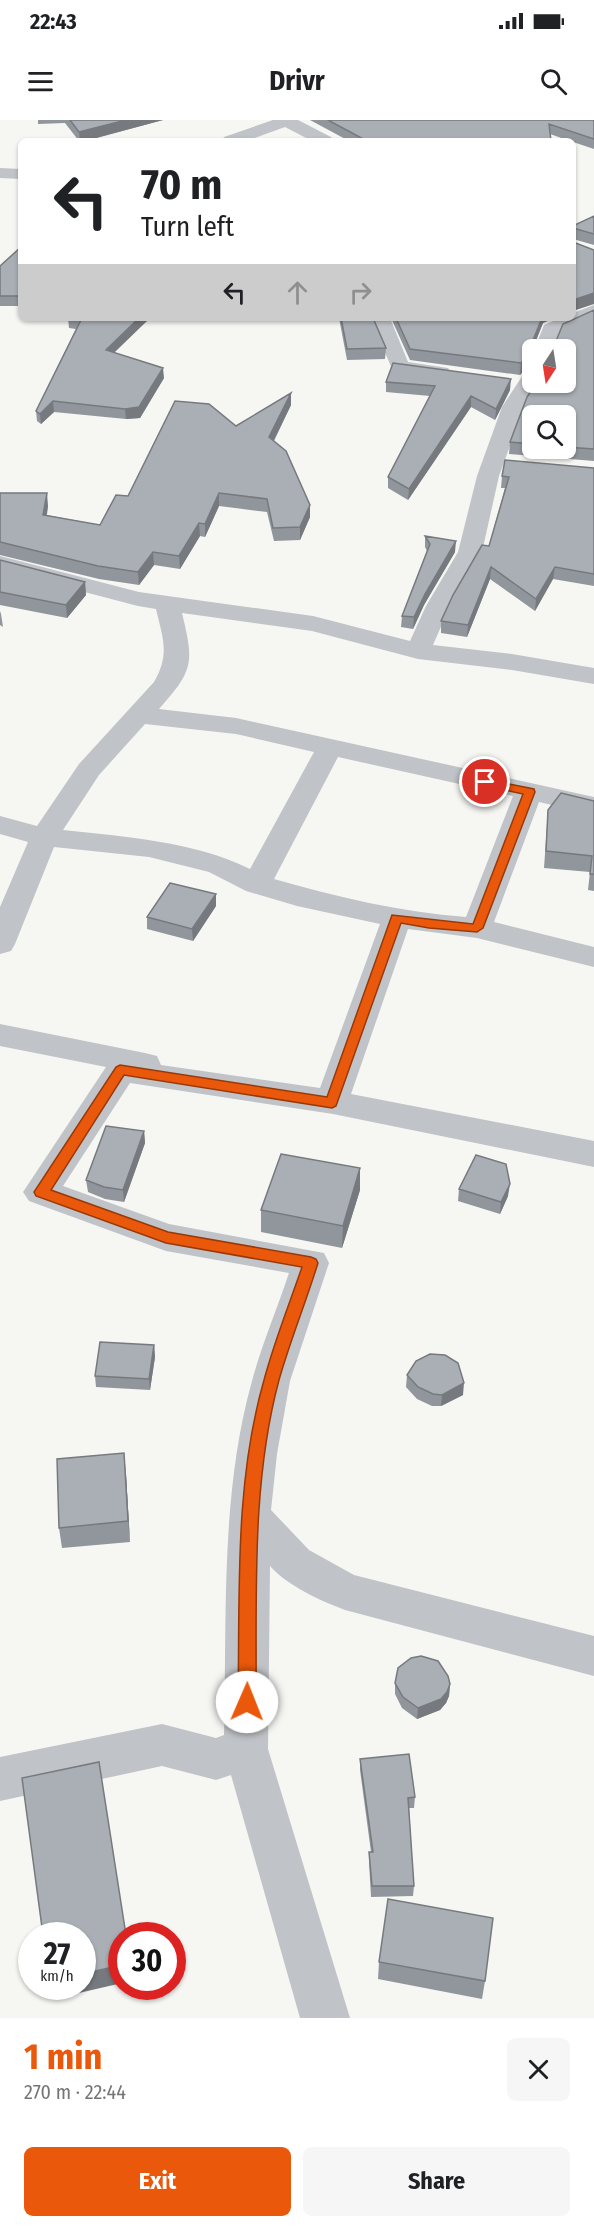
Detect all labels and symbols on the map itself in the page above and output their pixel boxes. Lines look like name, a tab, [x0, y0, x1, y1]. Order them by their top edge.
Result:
north arrow	[522, 339, 576, 393]
pin	[459, 756, 510, 807]
position arrow	[215, 1670, 279, 1734]
speed limit sign: 30	[108, 1922, 186, 2000]

